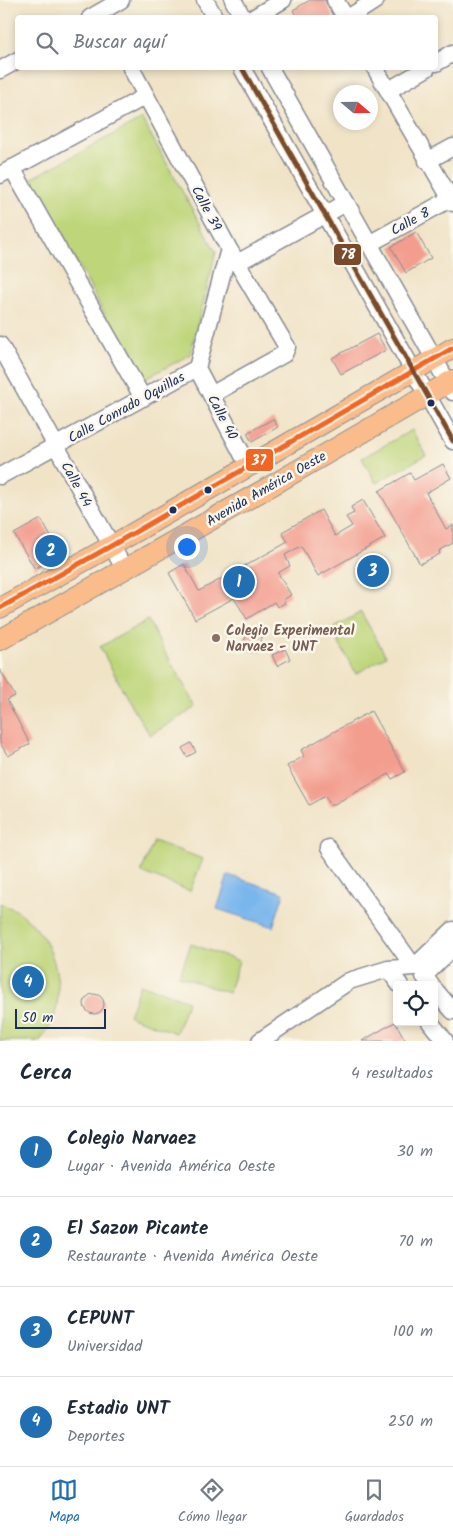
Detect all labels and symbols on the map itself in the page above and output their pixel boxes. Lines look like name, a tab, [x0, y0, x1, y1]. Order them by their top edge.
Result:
north arrow	[333, 85, 378, 130]
street label: Calle 39	[185, 182, 227, 235]
street label: Calle 8	[387, 202, 435, 242]
line badge: 78	[333, 243, 362, 266]
text: 78	[341, 244, 356, 266]
street label: Calle Conrado Oquillas	[64, 367, 189, 449]
street label: Calle 40	[201, 391, 243, 444]
unlabelled marker	[426, 398, 436, 408]
street label: Avenida América Oeste	[202, 445, 331, 532]
line badge: 37	[245, 448, 274, 472]
text: 37	[251, 450, 267, 472]
street label: Calle 44	[55, 458, 98, 512]
unlabelled marker	[203, 485, 213, 495]
unlabelled marker	[168, 505, 178, 515]
pin: 2	[35, 532, 67, 570]
your location	[174, 534, 200, 560]
pin: 3	[357, 552, 389, 590]
pin: 1	[223, 563, 255, 601]
place label: Colegio Experimental Narvaez - UNT	[226, 620, 355, 658]
marker: Colegio Experimental Narvaez - UNT	[210, 632, 222, 644]
pin: 4	[12, 963, 44, 1001]
scale bar	[15, 1006, 106, 1029]

